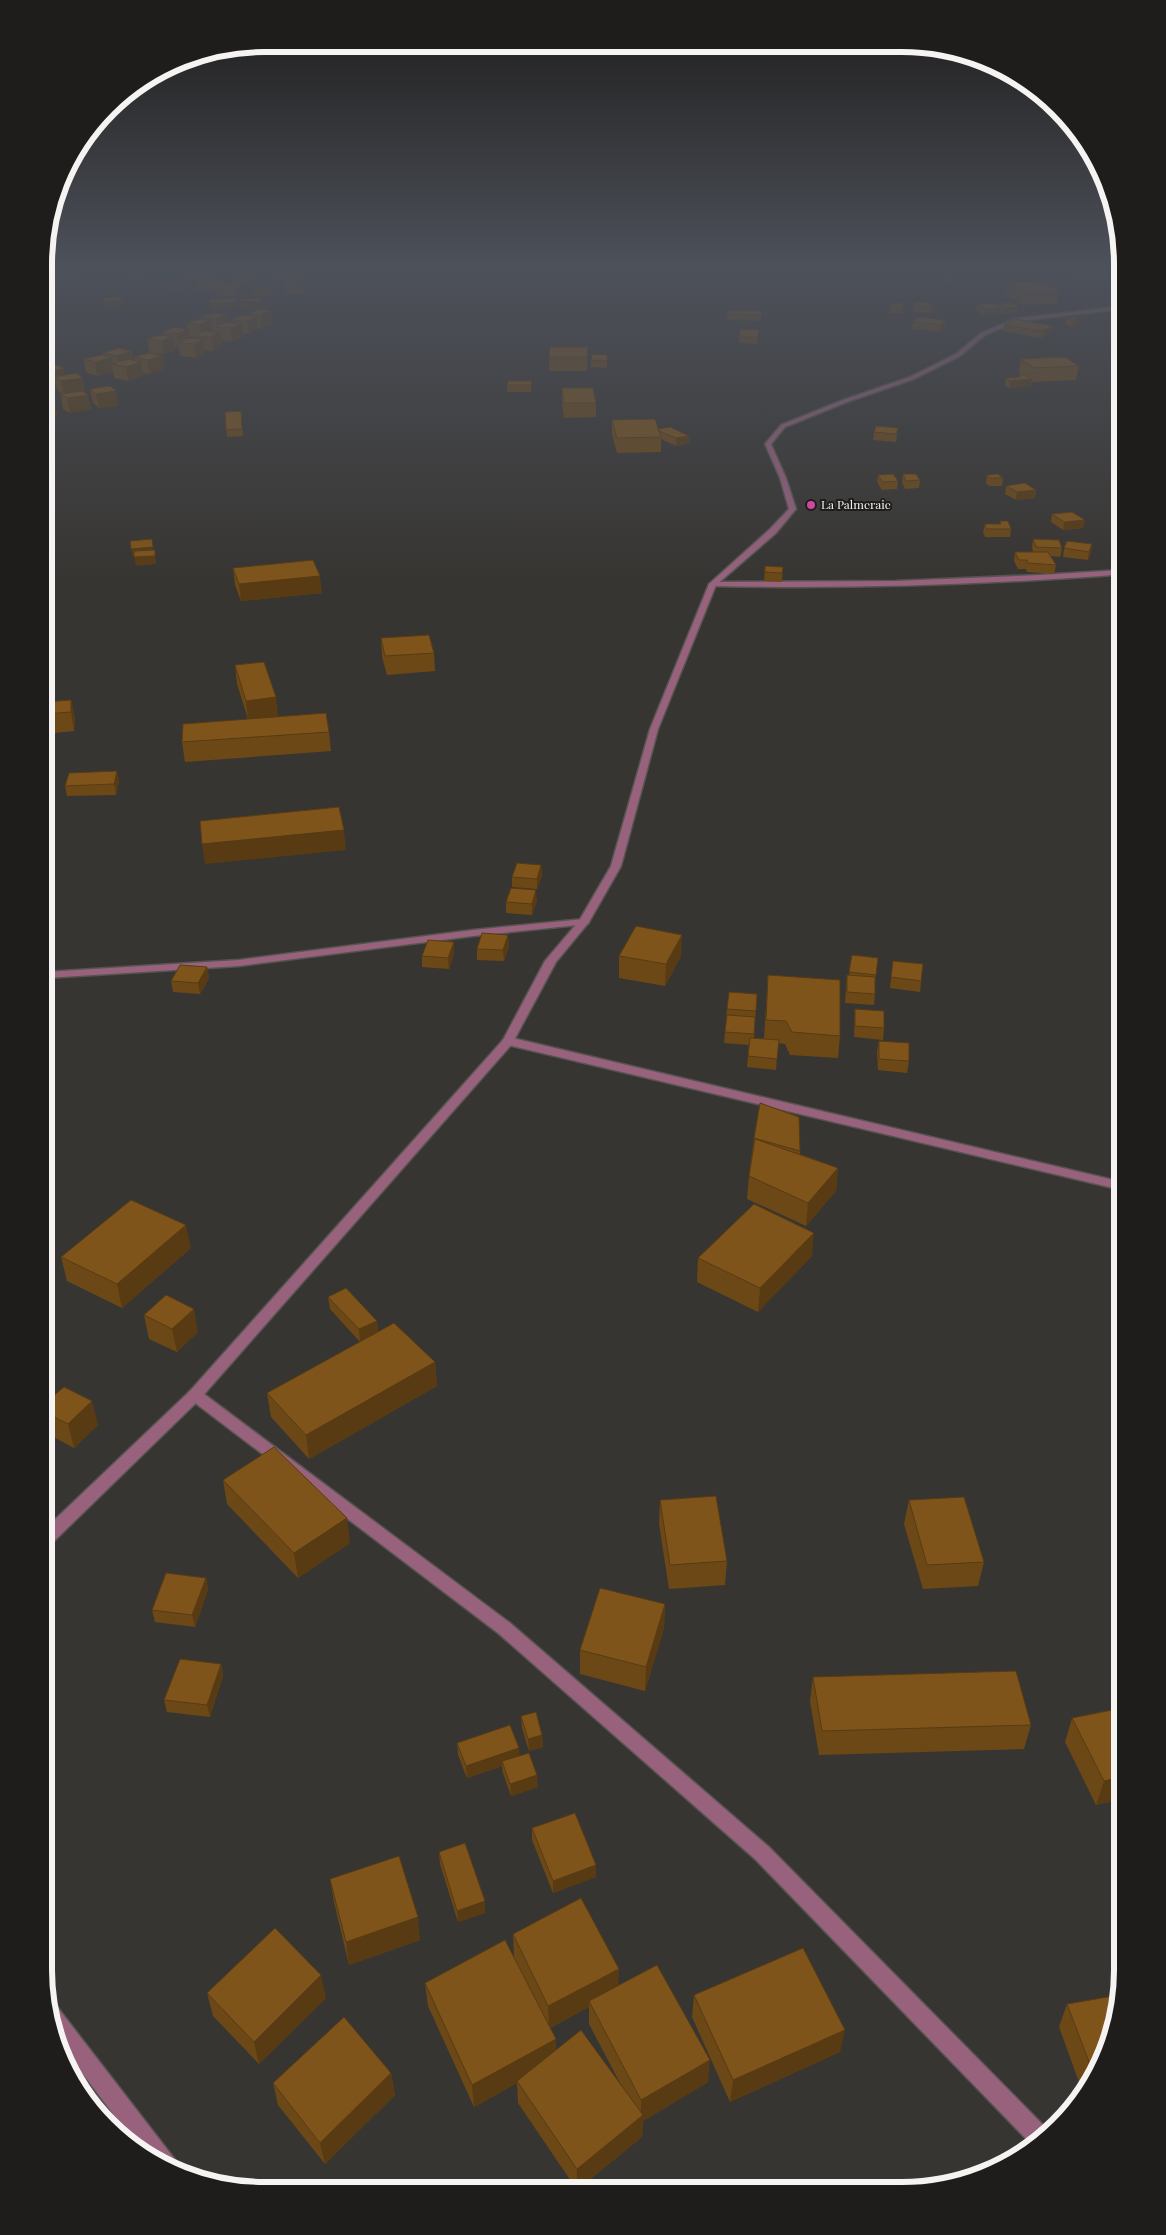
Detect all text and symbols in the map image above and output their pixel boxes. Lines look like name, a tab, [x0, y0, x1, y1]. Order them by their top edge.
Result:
place label: La Palmeraie	[821, 496, 891, 512]
marker: La Palmeraie	[805, 499, 817, 511]

